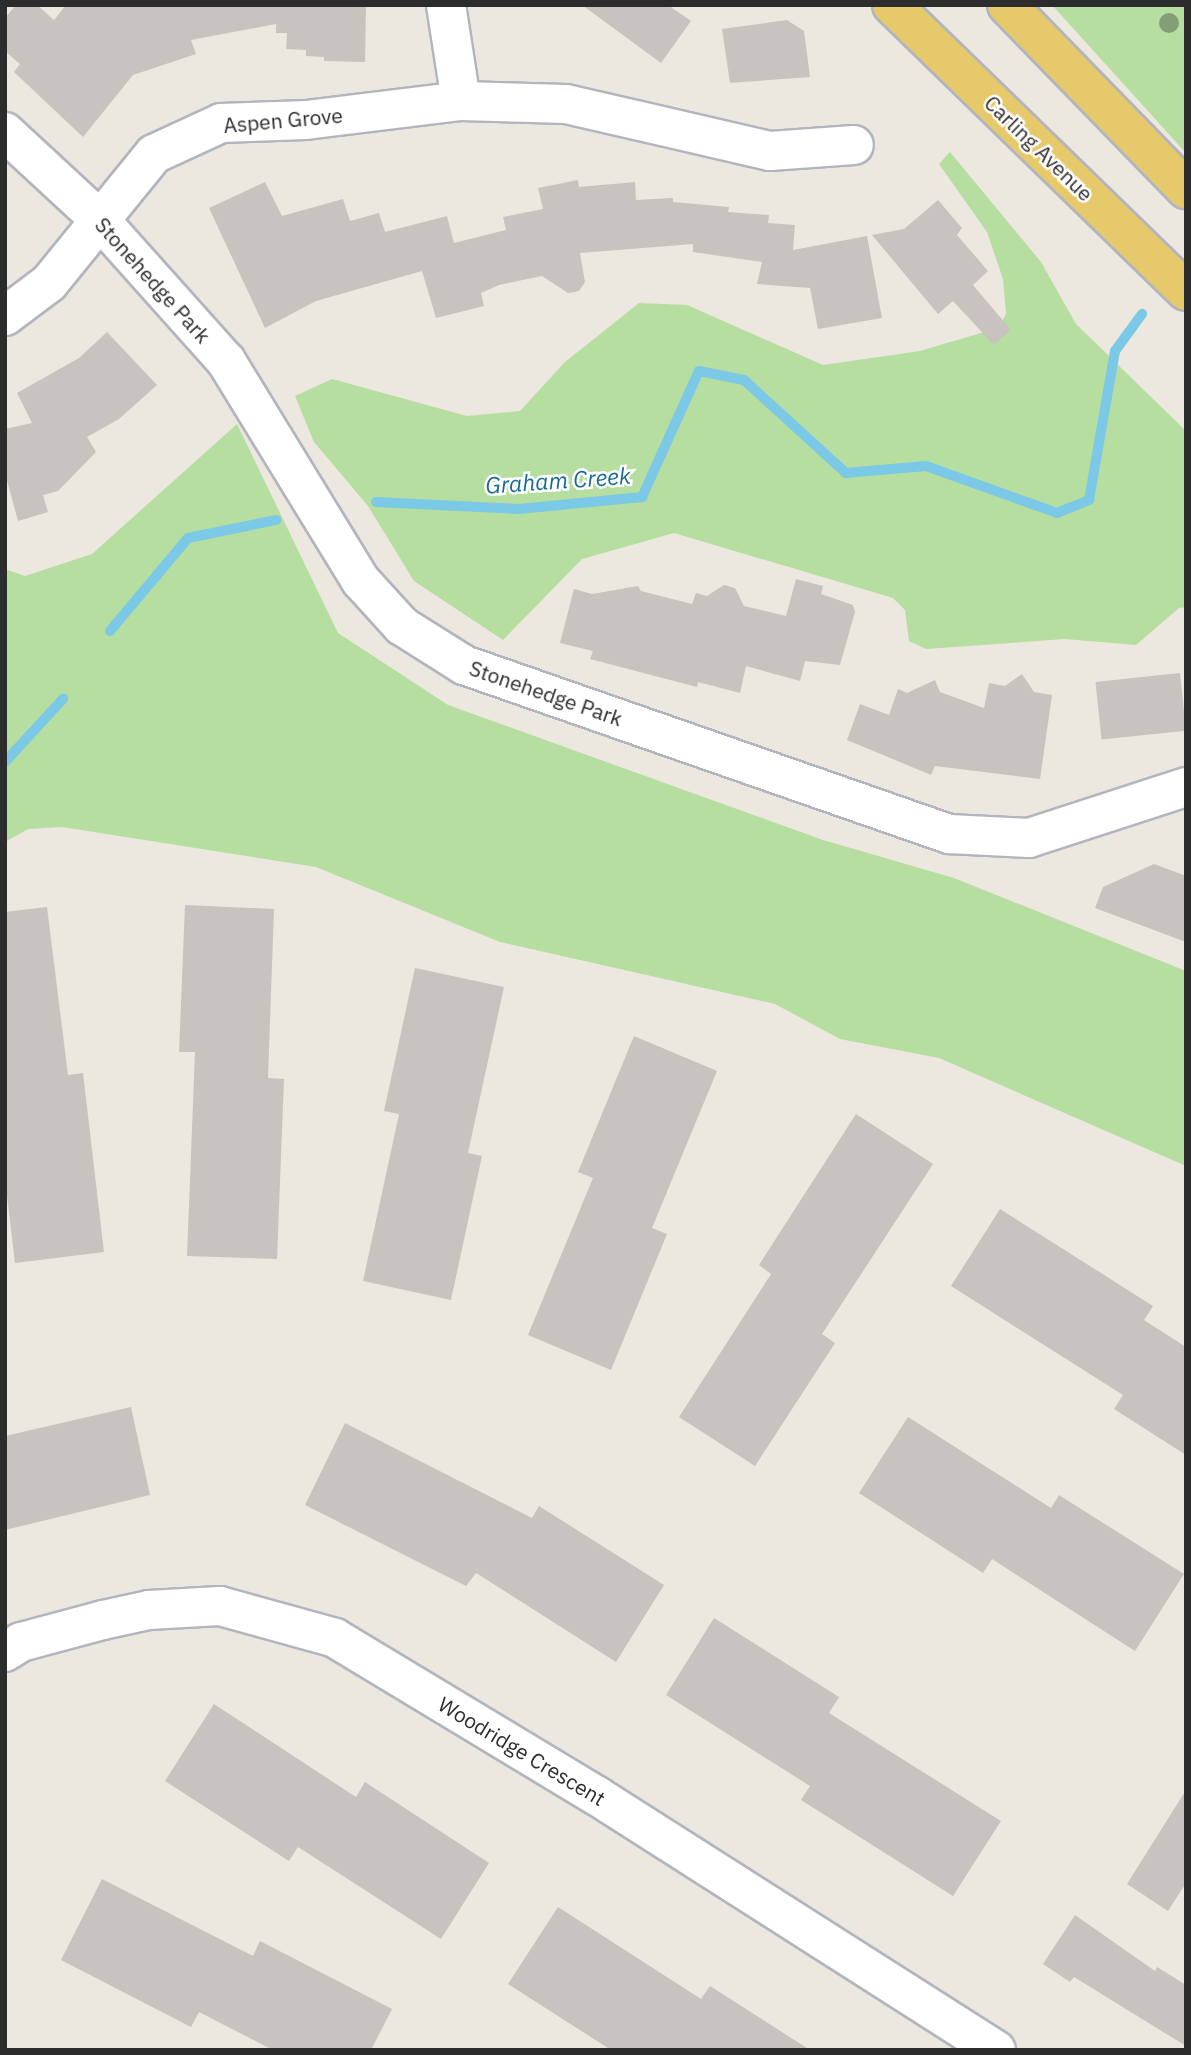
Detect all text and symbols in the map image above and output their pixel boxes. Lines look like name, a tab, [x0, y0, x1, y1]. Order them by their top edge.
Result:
street label: Carling Avenue	[980, 90, 1098, 206]
street label: Aspen Grove	[222, 102, 344, 138]
street label: Stonehedge Park	[90, 212, 216, 348]
water label: Graham Creek	[484, 461, 632, 499]
street label: Stonehedge Park	[466, 655, 626, 731]
street label: Woodridge Crescent	[434, 1691, 610, 1811]

